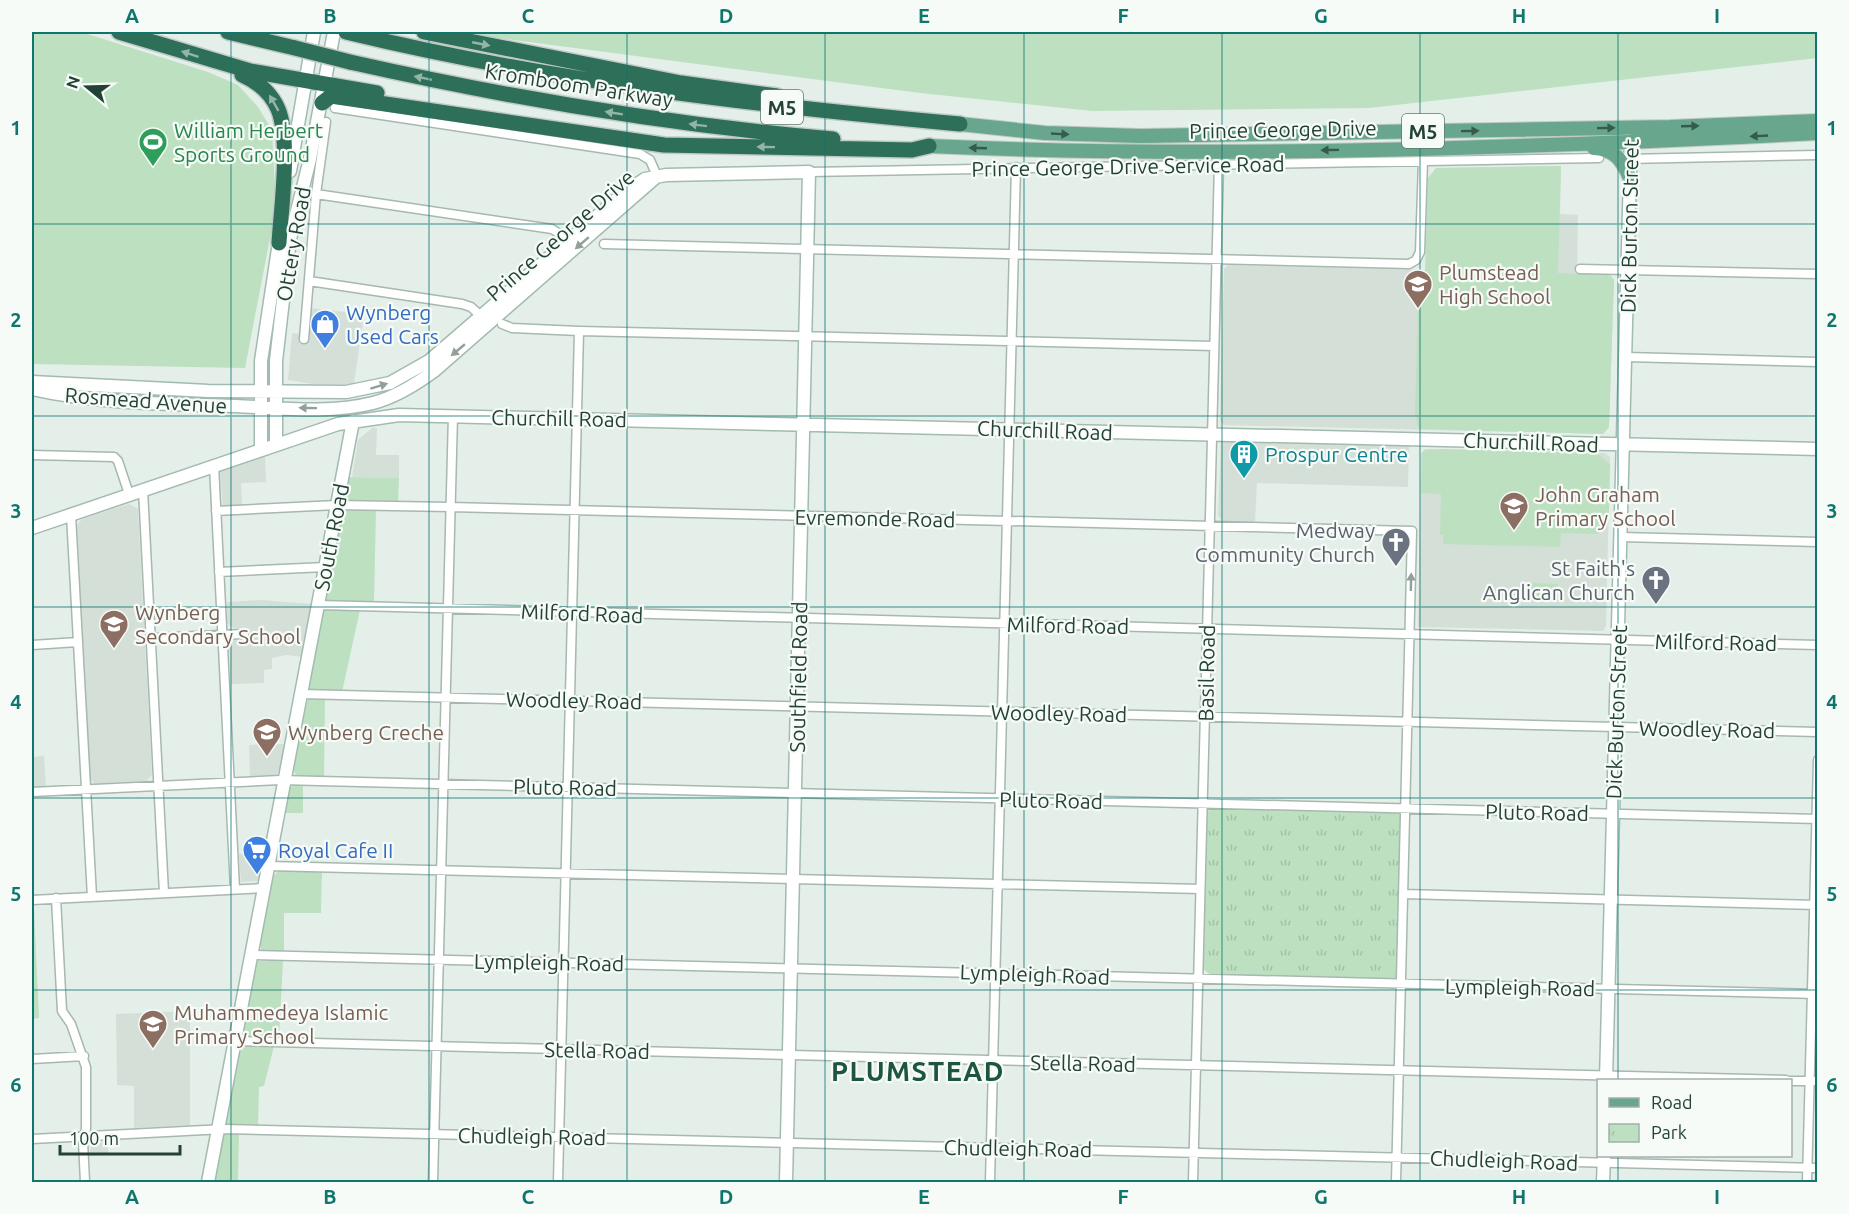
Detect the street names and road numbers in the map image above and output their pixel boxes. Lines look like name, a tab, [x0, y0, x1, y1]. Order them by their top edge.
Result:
street label: Kromboom Parkway	[483, 58, 675, 112]
road number: M5	[761, 90, 803, 124]
road number: M5	[1402, 114, 1444, 148]
street label: Prince George Drive	[1189, 115, 1377, 143]
street label: Dick Burton Street	[1615, 139, 1643, 313]
street label: Prince George Drive Service Road	[971, 151, 1285, 181]
street label: Prince George Drive	[481, 164, 639, 306]
street label: Ottery Road	[271, 185, 315, 303]
street label: Rosmead Avenue	[64, 382, 228, 418]
street label: Churchill Road	[491, 405, 627, 431]
street label: Churchill Road	[977, 416, 1113, 444]
street label: Churchill Road	[1463, 428, 1599, 456]
street label: South Road	[309, 481, 353, 593]
street label: Evremonde Road	[794, 505, 956, 531]
street label: Milford Road	[520, 599, 644, 627]
street label: Southfield Road	[785, 601, 811, 753]
street label: Milford Road	[1007, 612, 1129, 638]
street label: Basil Road	[1193, 624, 1219, 722]
street label: Dick Burton Street	[1601, 624, 1631, 800]
street label: Milford Road	[1655, 629, 1777, 655]
street label: Woodley Road	[506, 687, 642, 713]
street label: Woodley Road	[991, 700, 1127, 726]
street label: Woodley Road	[1639, 716, 1775, 742]
street label: Pluto Road	[513, 774, 617, 800]
street label: Pluto Road	[999, 787, 1103, 813]
street label: Pluto Road	[1485, 799, 1589, 825]
street label: Lympleigh Road	[474, 949, 624, 975]
street label: Lympleigh Road	[959, 959, 1111, 989]
street label: Lympleigh Road	[1445, 974, 1595, 1000]
street label: Stella Road	[544, 1037, 650, 1063]
street label: Stella Road	[1030, 1050, 1136, 1076]
street label: Chudleigh Road	[457, 1123, 607, 1149]
street label: Chudleigh Road	[943, 1135, 1093, 1161]
street label: Chudleigh Road	[1429, 1145, 1579, 1175]

